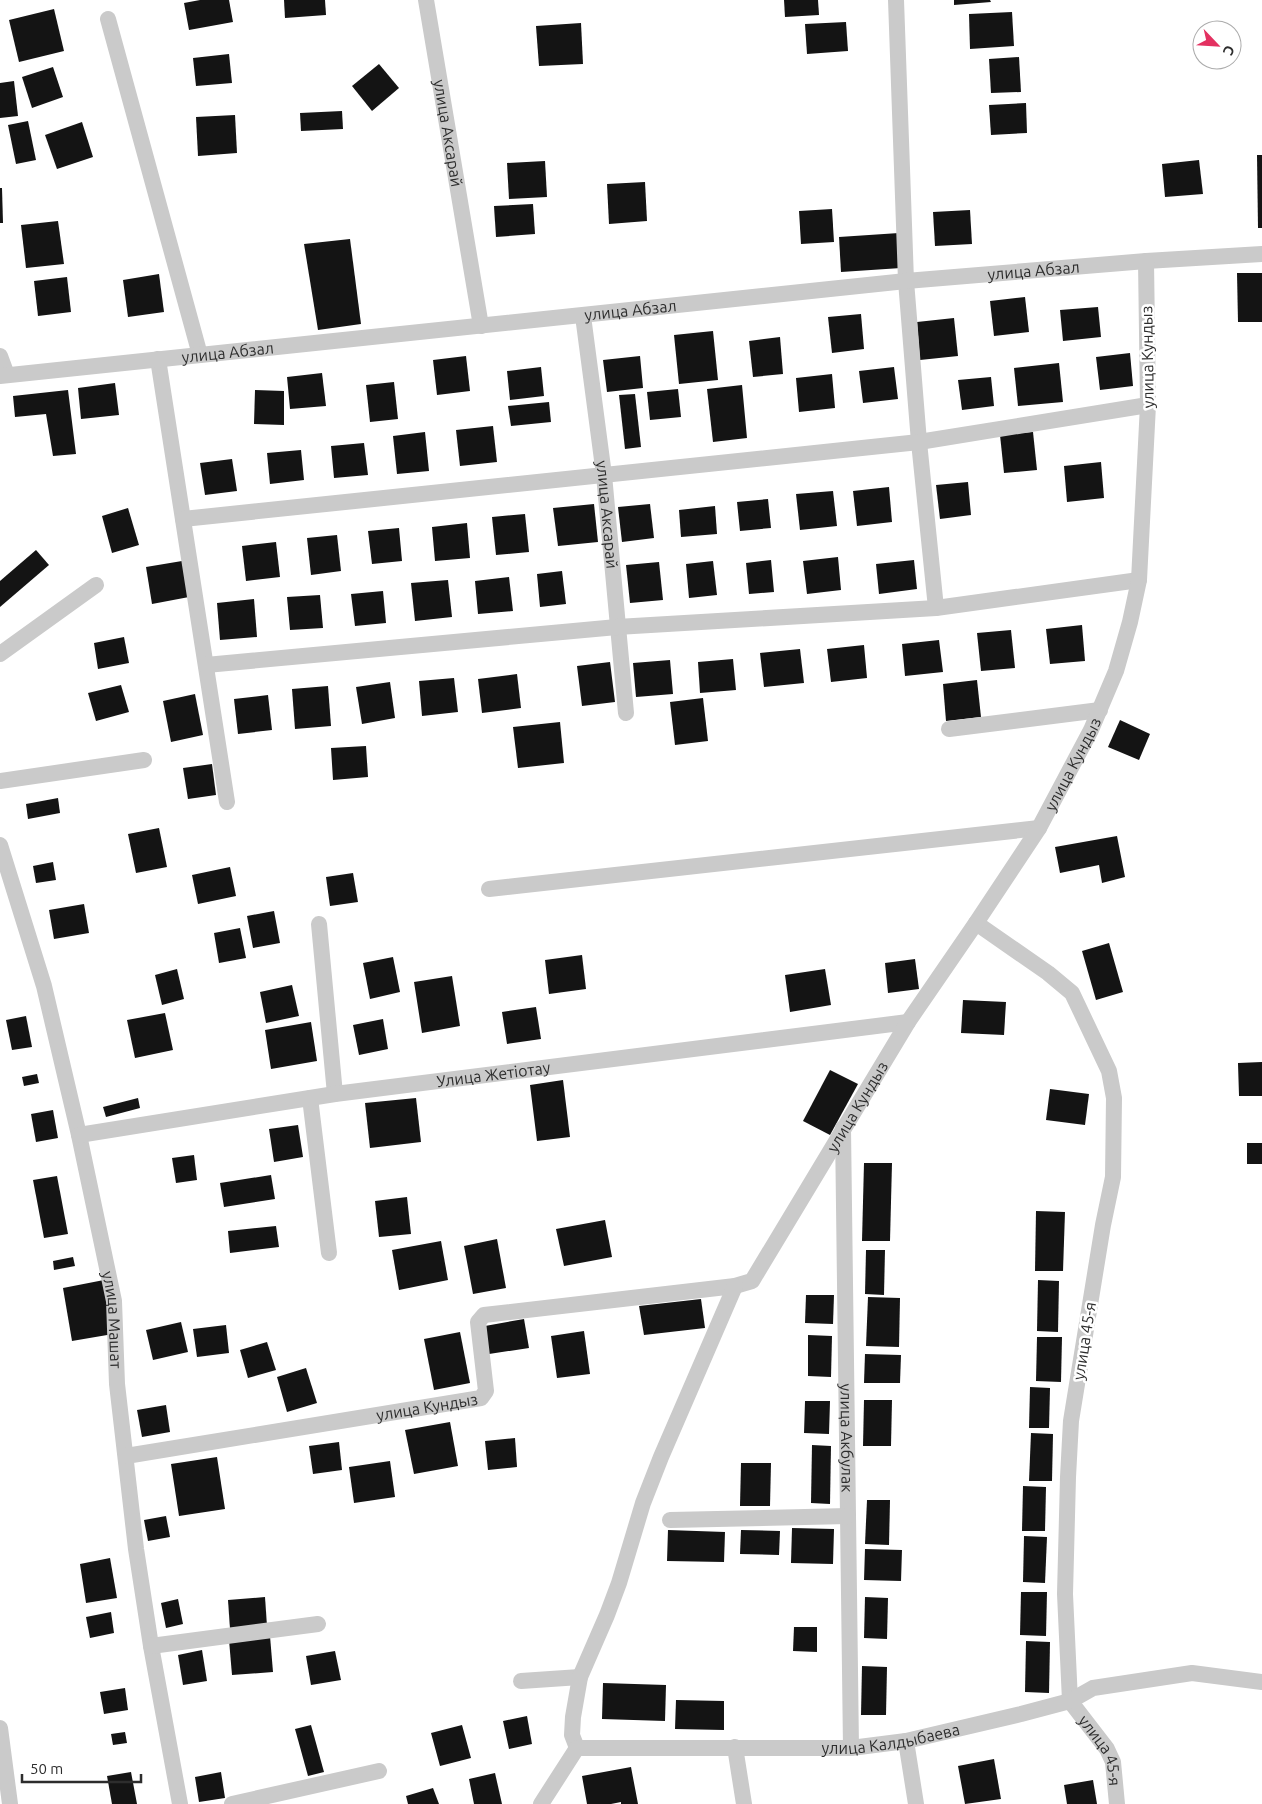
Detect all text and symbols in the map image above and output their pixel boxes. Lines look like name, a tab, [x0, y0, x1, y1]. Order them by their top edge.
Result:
north arrow	[1192, 20, 1242, 70]
text: С	[1220, 43, 1238, 58]
street label: улица Аксарай	[431, 78, 466, 188]
street label: улица Абзал	[987, 258, 1080, 283]
street label: улица Абзал	[584, 296, 678, 324]
street label: улица Кундыз	[1137, 306, 1157, 408]
street label: улица Абзал	[181, 338, 275, 366]
street label: улица Аксарай	[593, 459, 622, 569]
street label: улица Кундыз	[1041, 715, 1104, 814]
street label: Улица Жетіотау	[436, 1058, 552, 1090]
street label: улица Кундыз	[823, 1058, 891, 1155]
street label: улица Машат	[99, 1269, 125, 1369]
street label: улица 45-я	[1069, 1301, 1099, 1381]
street label: улица Акбулак	[837, 1383, 857, 1493]
street label: улица Кундыз	[375, 1390, 479, 1424]
street label: улица 45-я	[1075, 1711, 1124, 1787]
street label: улица Калдыбаева	[822, 1720, 961, 1757]
scale bar	[22, 1752, 141, 1784]
text: 50 m	[30, 1760, 63, 1777]

